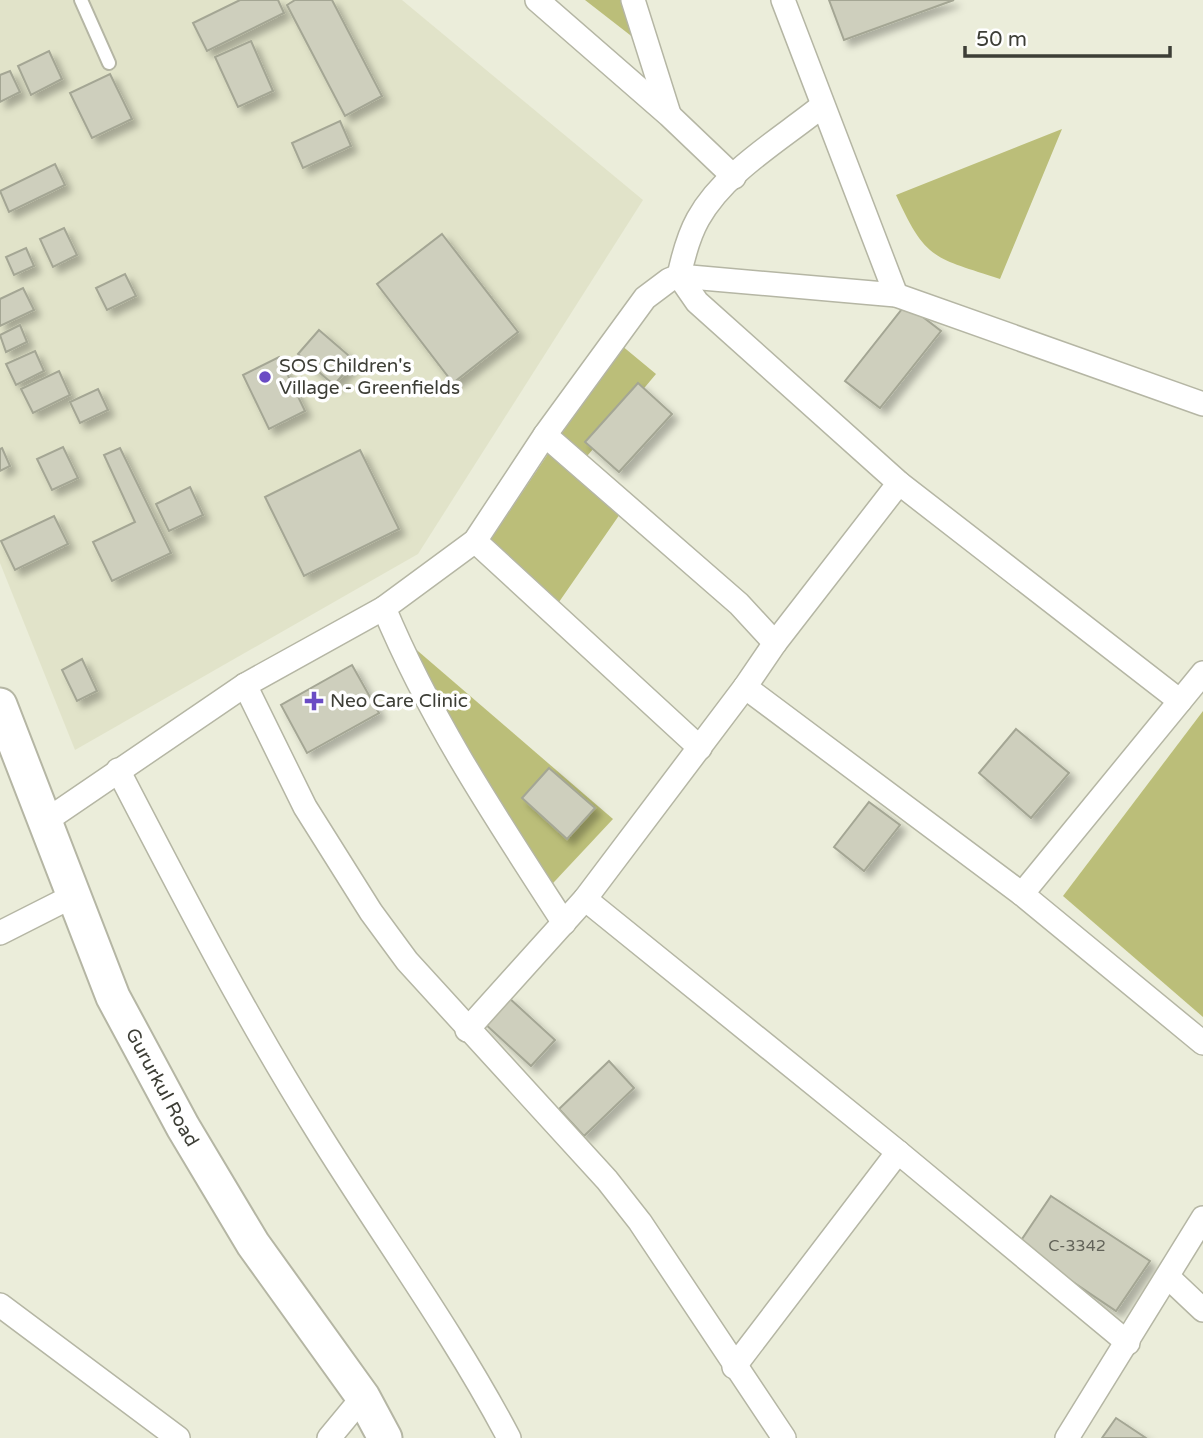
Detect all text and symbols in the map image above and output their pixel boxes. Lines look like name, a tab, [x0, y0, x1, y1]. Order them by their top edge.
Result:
scale bar	[965, 14, 1170, 58]
text: 50 m	[976, 27, 1027, 52]
place label: SOS Children's Village - Greenfields	[279, 355, 460, 399]
marker: SOS Children's Village - Greenfields	[257, 369, 273, 385]
place label: Neo Care Clinic	[330, 690, 468, 712]
marker: Neo Care Clinic	[304, 691, 324, 711]
street label: Gururkul Road	[121, 1024, 203, 1151]
house number: C-3342	[1048, 1236, 1106, 1256]

